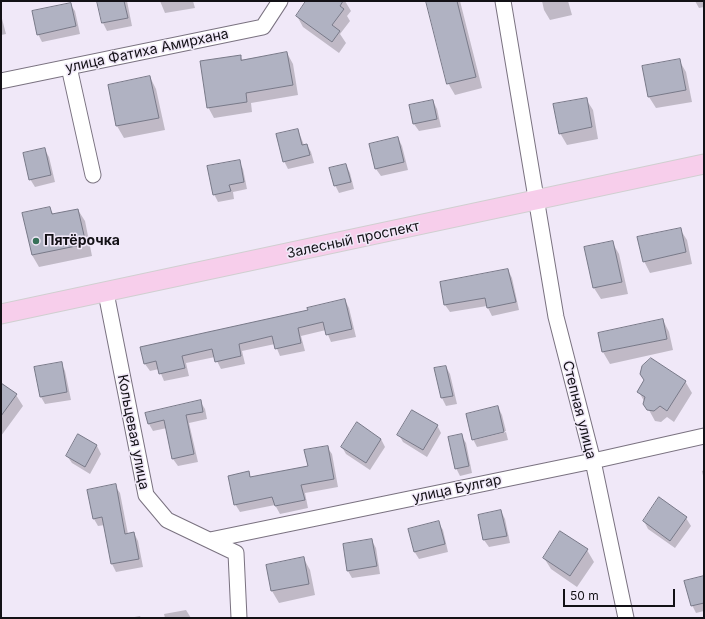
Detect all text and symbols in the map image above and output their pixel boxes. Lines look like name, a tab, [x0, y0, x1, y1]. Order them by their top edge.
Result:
street label: улица Фатиха Амирхана	[64, 26, 230, 76]
street label: Залесный проспект	[285, 218, 421, 262]
place label: Пятёрочка	[44, 233, 120, 249]
marker: Пятёрочка	[31, 236, 41, 246]
street label: Степная улица	[559, 359, 599, 461]
street label: Кольцевая улица	[114, 373, 152, 491]
street label: улица Булгар	[411, 471, 503, 507]
scale bar	[565, 581, 677, 607]
text: 50 m	[570, 588, 599, 603]

